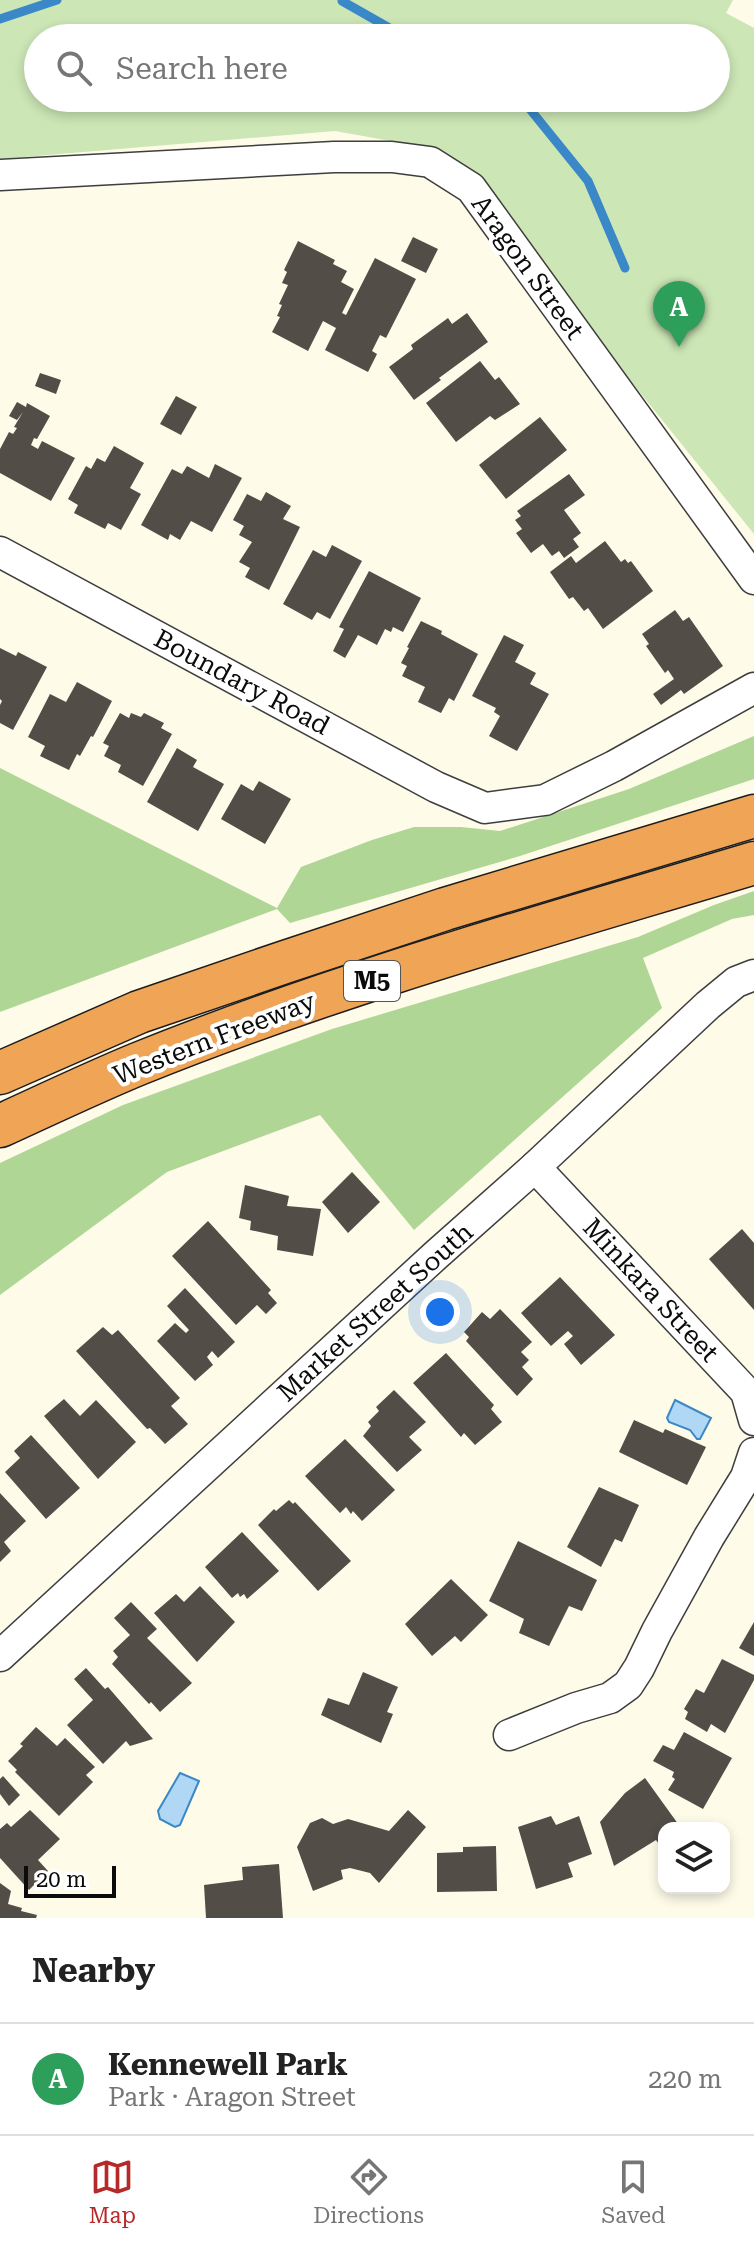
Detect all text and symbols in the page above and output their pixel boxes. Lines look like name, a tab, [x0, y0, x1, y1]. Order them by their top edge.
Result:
search box	[24, 24, 730, 112]
icon: search	[52, 46, 96, 90]
text: Search here	[116, 51, 288, 86]
street label: Aragon Street	[466, 189, 590, 345]
pin: A	[653, 281, 705, 347]
street label: Boundary Road	[149, 623, 335, 741]
road number: M5	[344, 961, 400, 1001]
street label: Western Freeway	[109, 985, 320, 1090]
street label: Minkara Street	[577, 1212, 725, 1368]
street label: Market Street South	[271, 1216, 479, 1407]
your location	[420, 1292, 460, 1332]
map controls	[658, 1822, 730, 1894]
button: layers	[658, 1822, 730, 1894]
scale bar	[24, 1862, 116, 1898]
text: 20 m	[36, 1867, 86, 1892]
text: Nearby	[32, 1950, 155, 1990]
text: Kennewell Park	[108, 2047, 348, 2082]
text: A	[49, 2064, 67, 2094]
text: 220 m	[648, 2064, 722, 2094]
text: Park · Aragon Street	[108, 2082, 356, 2112]
tab: Map	[89, 2155, 136, 2228]
tab: Directions	[313, 2155, 424, 2228]
tab: Saved	[601, 2155, 665, 2228]

